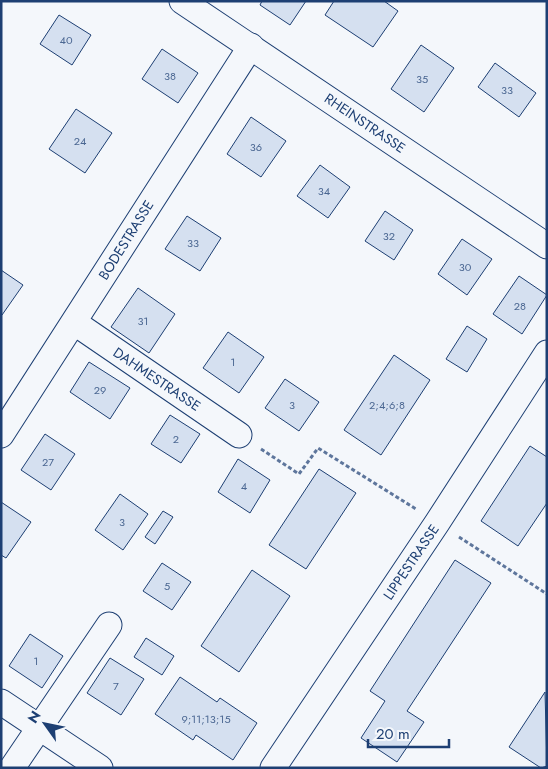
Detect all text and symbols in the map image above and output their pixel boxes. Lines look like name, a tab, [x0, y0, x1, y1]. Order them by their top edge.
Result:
house number: 40	[59, 32, 73, 48]
house number: 38	[164, 68, 176, 84]
house number: 35	[416, 71, 428, 87]
house number: 33	[501, 82, 513, 98]
street label: RHEINSTRASSE	[320, 88, 410, 158]
house number: 24	[74, 133, 87, 149]
house number: 36	[250, 139, 262, 155]
house number: 34	[318, 183, 331, 199]
street label: BODESTRASSE	[94, 196, 158, 284]
house number: 32	[383, 228, 395, 244]
house number: 33	[187, 235, 199, 251]
house number: 30	[459, 259, 472, 275]
house number: 28	[514, 298, 526, 314]
house number: 31	[138, 313, 148, 329]
street label: DAHMESTRASSE	[109, 342, 205, 416]
house number: 1	[231, 354, 235, 370]
house number: 29	[94, 382, 106, 398]
house number: 3	[289, 397, 295, 413]
house number: 2;4;6;8	[369, 397, 405, 413]
house number: 2	[173, 431, 179, 447]
house number: 27	[42, 454, 54, 470]
house number: 4	[241, 478, 248, 494]
house number: 3	[119, 514, 125, 530]
street label: LIPPESTRASSE	[378, 520, 444, 604]
house number: 5	[164, 578, 170, 594]
house number: 1	[34, 653, 38, 669]
house number: 7	[113, 678, 119, 694]
north arrow	[20, 699, 70, 749]
text: N	[23, 707, 46, 727]
house number: 9;11;13;15	[181, 711, 231, 727]
scale bar	[368, 716, 449, 748]
text: 20 m	[376, 723, 410, 745]

